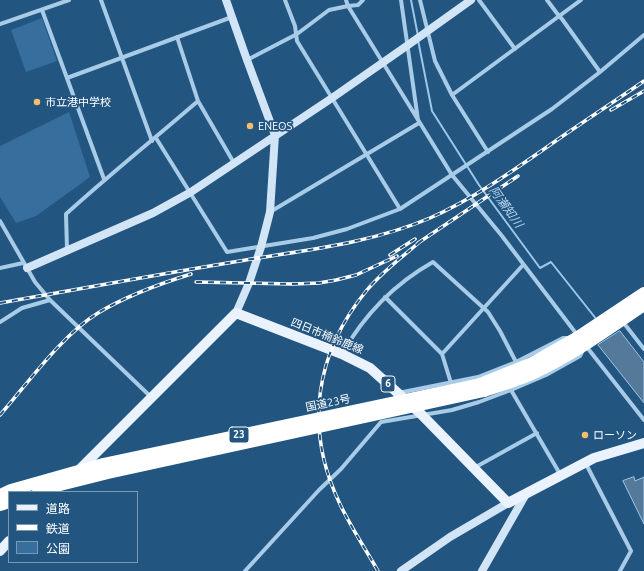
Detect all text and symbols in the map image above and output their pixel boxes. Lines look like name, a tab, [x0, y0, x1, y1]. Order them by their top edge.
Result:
place label: 市立港中学校	[45, 95, 111, 109]
marker: 市立港中学校	[32, 97, 42, 107]
place label: ENEOS	[258, 119, 292, 133]
marker: ENEOS	[245, 121, 255, 131]
water label: 阿瀬知川	[486, 183, 526, 231]
street label: 四日市楠鈴鹿線	[289, 315, 365, 357]
road number: 6	[381, 376, 395, 392]
street label: 国道23号	[304, 392, 352, 414]
road number: 23	[229, 427, 249, 443]
place label: ローソン	[593, 428, 637, 442]
marker: ローソン	[580, 430, 590, 440]
legend	[8, 491, 138, 563]
text: 道路	[46, 502, 70, 515]
text: 鉄道	[46, 522, 70, 535]
text: 公園	[46, 542, 70, 555]

